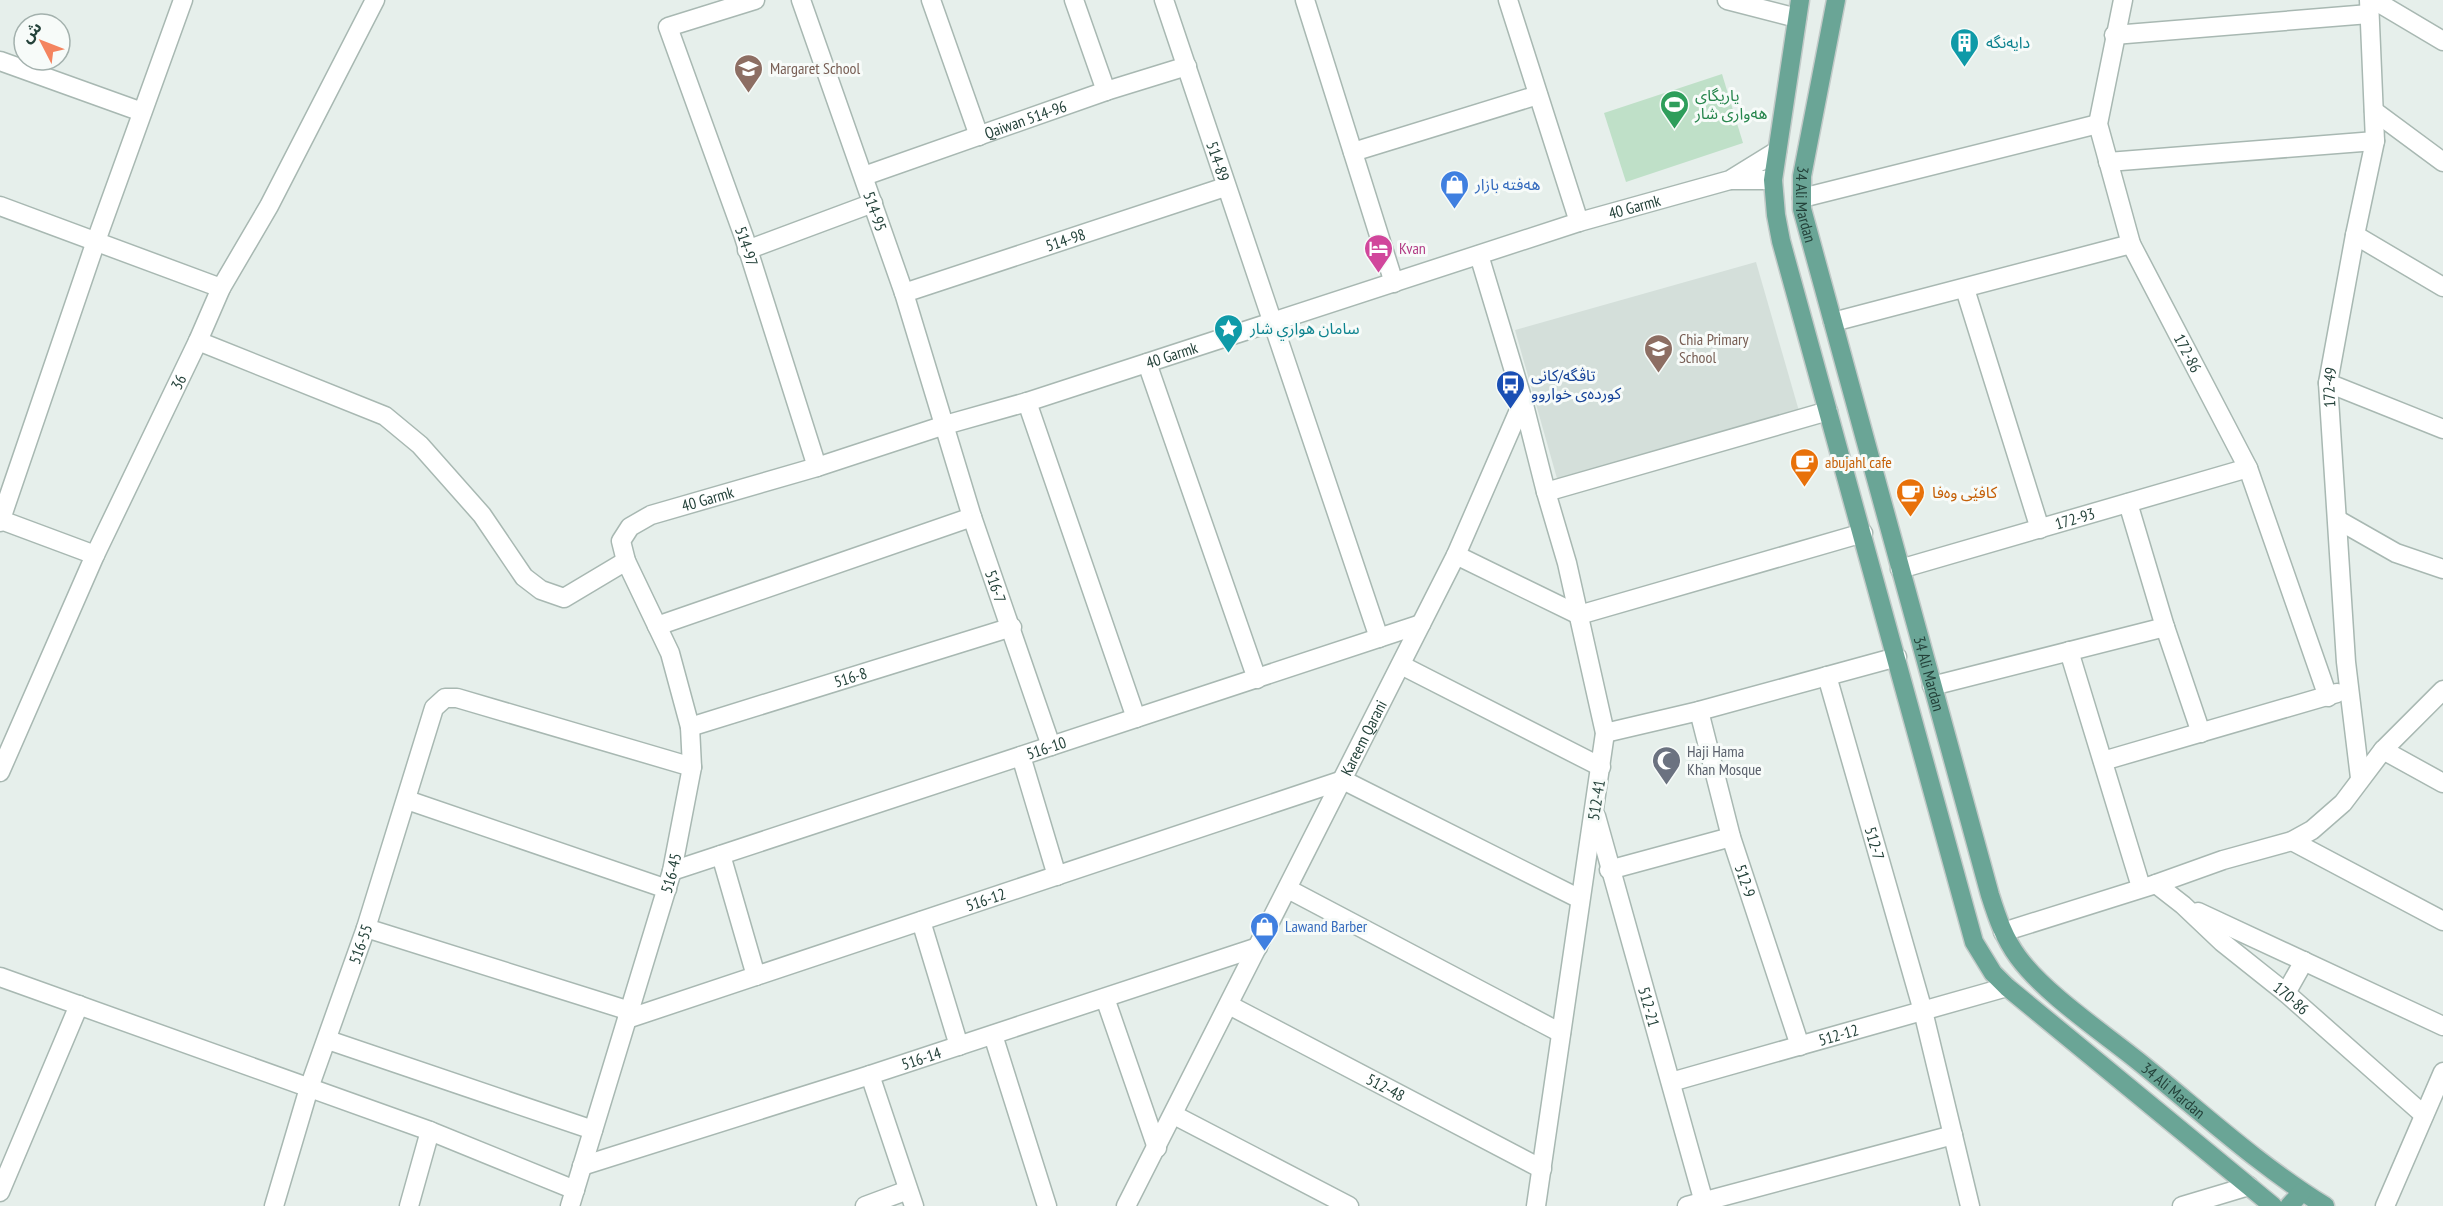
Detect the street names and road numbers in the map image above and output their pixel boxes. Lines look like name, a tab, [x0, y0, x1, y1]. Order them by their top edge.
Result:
street label: Qaiwan 514-96	[982, 96, 1069, 143]
street label: 514-89	[1202, 139, 1234, 184]
street label: 34 Ali Mardan	[1792, 165, 1821, 245]
street label: 514-95	[859, 189, 891, 234]
street label: 40 Garmk	[1606, 190, 1663, 223]
street label: 514-97	[731, 223, 763, 269]
street label: 514-98	[1043, 224, 1088, 256]
street label: 172-86	[2170, 330, 2206, 376]
street label: 40 Garmk	[1143, 337, 1201, 373]
street label: 172-49	[2318, 366, 2341, 408]
street label: 36	[166, 371, 190, 393]
street label: 40 Garmk	[679, 481, 737, 516]
street label: 172-93	[2052, 503, 2097, 534]
street label: 516-7	[981, 567, 1011, 605]
street label: 34 Ali Mardan	[1910, 634, 1949, 713]
street label: 516-8	[831, 663, 869, 692]
street label: Kareem Qarani	[1336, 697, 1391, 779]
street label: 516-10	[1024, 732, 1069, 763]
street label: 512-41	[1583, 778, 1609, 822]
street label: 512-7	[1861, 824, 1889, 862]
street label: 516-45	[656, 851, 685, 895]
street label: 512-9	[1731, 862, 1760, 900]
street label: 516-12	[963, 883, 1008, 915]
street label: 516-55	[344, 921, 377, 966]
street label: 170-86	[2269, 977, 2313, 1019]
street label: 512-21	[1634, 984, 1664, 1029]
street label: 512-12	[1816, 1020, 1861, 1050]
street label: 516-14	[899, 1042, 944, 1074]
street label: 34 Ali Mardan	[2137, 1058, 2209, 1122]
street label: 512-48	[1363, 1069, 1408, 1105]

